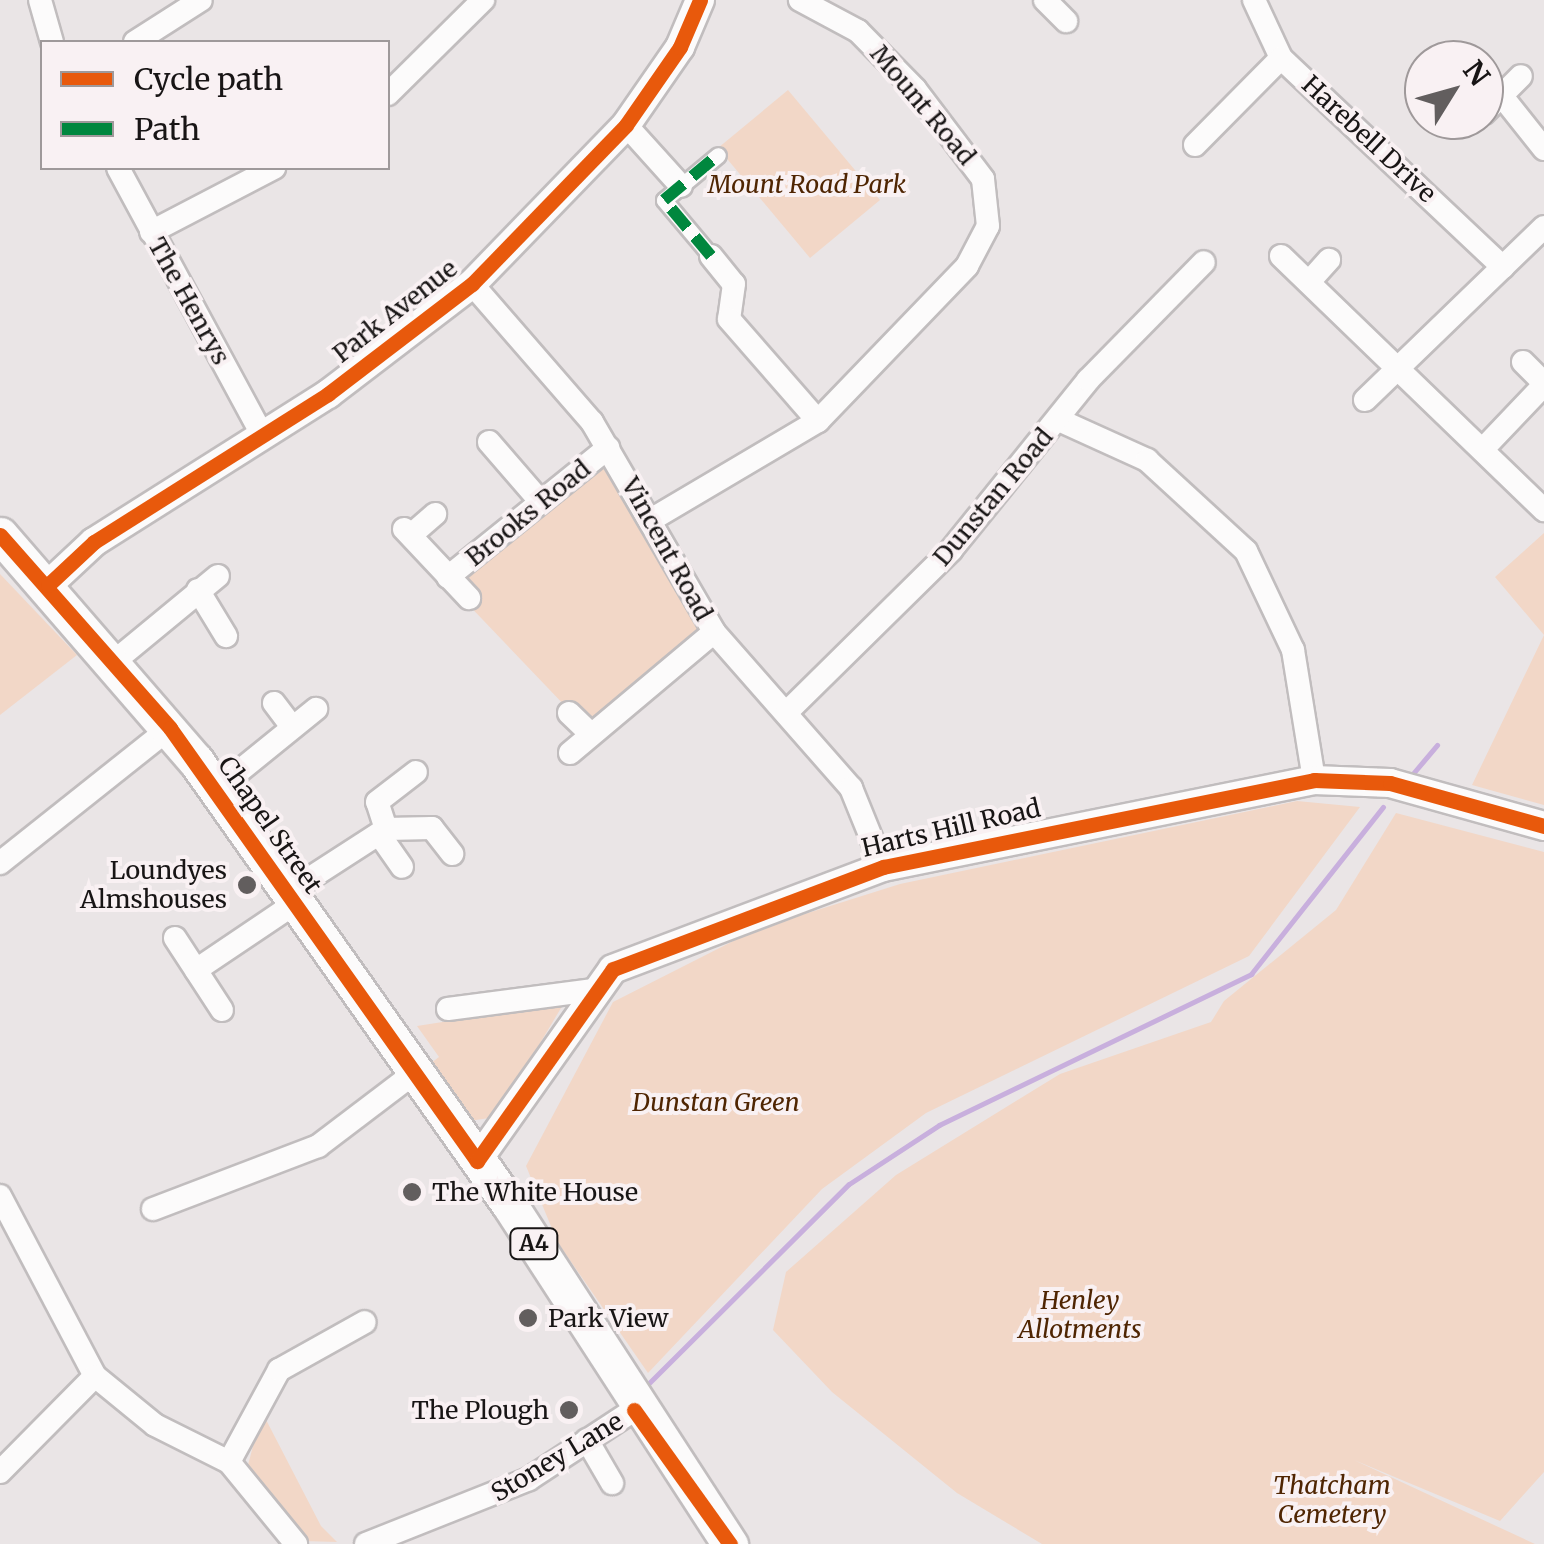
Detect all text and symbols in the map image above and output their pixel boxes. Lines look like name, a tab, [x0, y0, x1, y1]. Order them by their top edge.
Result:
street label: Mount Road	[864, 39, 982, 171]
legend	[40, 40, 390, 170]
north arrow	[1404, 40, 1504, 140]
text: N	[1455, 53, 1497, 93]
text: Cycle path	[134, 60, 283, 98]
street label: Harebell Drive	[1296, 69, 1442, 209]
text: Path	[134, 110, 200, 148]
park label: Mount Road Park	[708, 169, 906, 199]
street label: The Henrys	[142, 232, 236, 370]
street label: Park Avenue	[327, 253, 463, 369]
street label: Dunstan Road	[927, 422, 1059, 572]
street label: Brooks Road	[460, 454, 596, 572]
street label: Vincent Road	[615, 472, 719, 626]
street label: Chapel Street	[212, 751, 328, 899]
street label: Harts Hill Road	[859, 793, 1043, 863]
place label: Loundyes Almshouses	[80, 856, 227, 915]
marker: Loundyes Almshouses	[236, 874, 258, 896]
park label: Dunstan Green	[632, 1087, 800, 1117]
place label: The White House	[432, 1177, 638, 1207]
marker: The White House	[401, 1181, 423, 1203]
road number: A4	[509, 1227, 559, 1261]
park label: Henley Allotments	[1018, 1286, 1142, 1345]
place label: Park View	[548, 1303, 668, 1333]
marker: Park View	[517, 1307, 539, 1329]
place label: The Plough	[411, 1395, 549, 1425]
marker: The Plough	[558, 1399, 580, 1421]
street label: Stoney Lane	[486, 1406, 628, 1508]
park label: Thatcham Cemetery	[1273, 1471, 1391, 1530]

